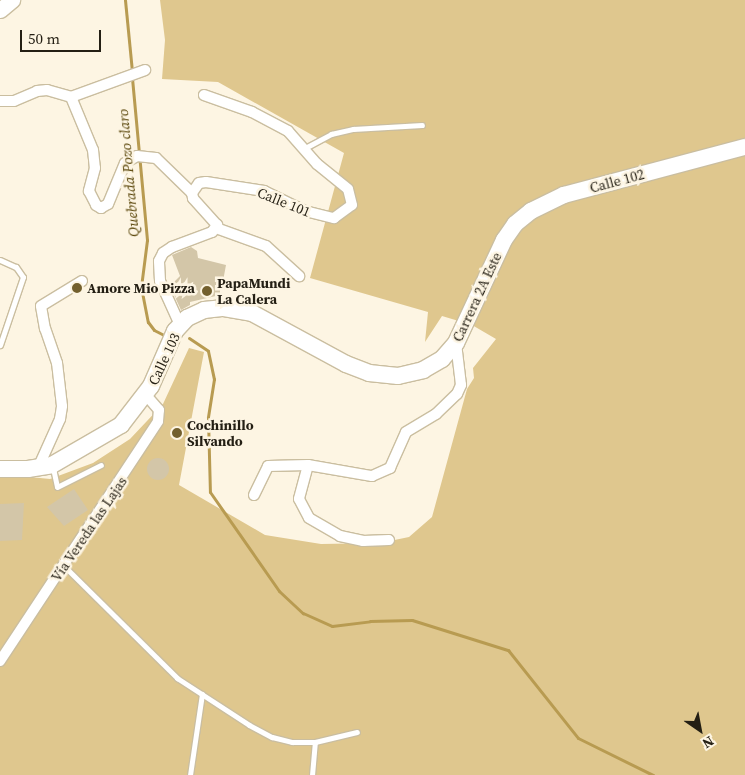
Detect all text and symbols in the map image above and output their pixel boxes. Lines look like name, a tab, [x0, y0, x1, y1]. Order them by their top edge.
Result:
scale bar	[22, 20, 104, 52]
text: 50 m	[28, 28, 60, 49]
water label: Quebrada Pozo claro	[113, 108, 143, 238]
street label: Calle 102	[588, 166, 646, 196]
street label: Calle 101	[255, 184, 313, 220]
street label: Carrera 2A Este	[449, 250, 505, 344]
place label: PapaMundi La Calera	[217, 275, 290, 308]
place label: Amore Mio Pizza	[87, 280, 195, 296]
marker: Amore Mio Pizza	[71, 282, 83, 294]
marker: PapaMundi La Calera	[201, 285, 213, 297]
street label: Calle 103	[145, 330, 183, 388]
place label: Cochinillo Silvando	[187, 417, 254, 450]
marker: Cochinillo Silvando	[171, 427, 183, 439]
street label: Vía Vereda las Lajas	[48, 473, 130, 585]
north arrow	[675, 705, 725, 755]
text: N	[698, 731, 718, 754]

